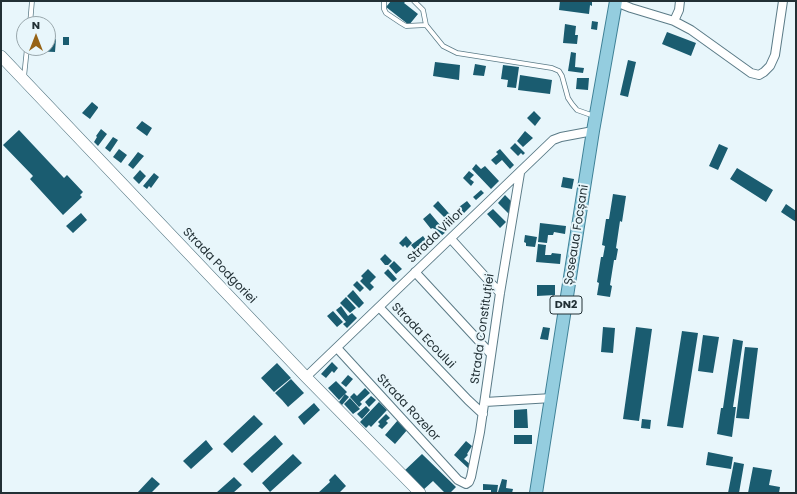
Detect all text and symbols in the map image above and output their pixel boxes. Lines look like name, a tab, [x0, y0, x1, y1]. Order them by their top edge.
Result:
north arrow	[16, 16, 56, 56]
text: N	[32, 17, 40, 33]
street label: Șoseaua Focșani	[562, 184, 592, 286]
street label: Strada Viilor	[405, 206, 467, 266]
street label: Strada Podgoriei	[179, 225, 259, 307]
street label: Strada Constituției	[468, 273, 498, 385]
road number: DN2	[550, 296, 582, 314]
street label: Strada Ecoului	[388, 300, 458, 372]
street label: Strada Rozelor	[373, 371, 443, 445]

